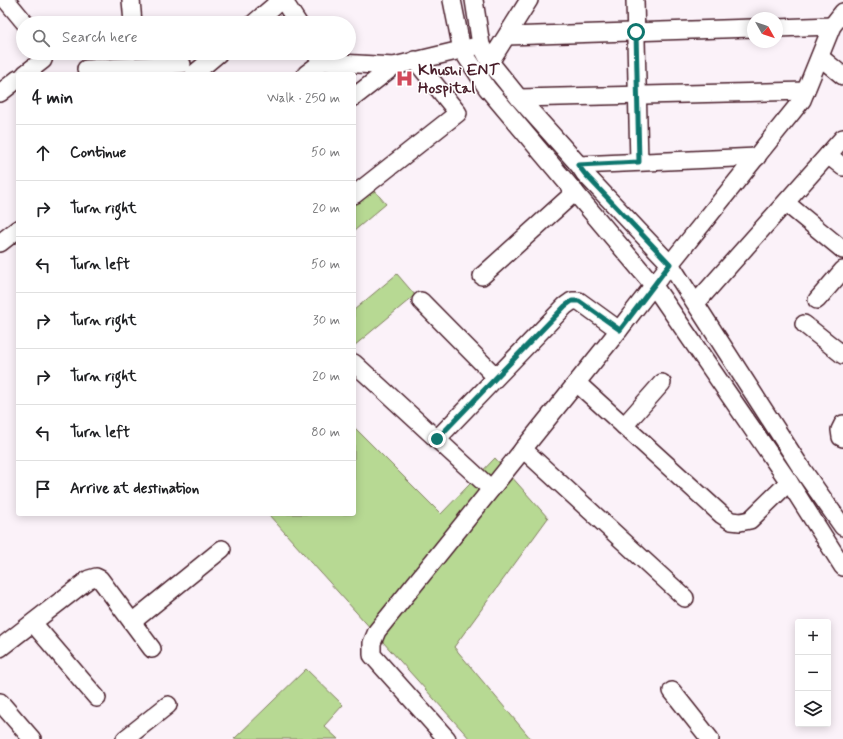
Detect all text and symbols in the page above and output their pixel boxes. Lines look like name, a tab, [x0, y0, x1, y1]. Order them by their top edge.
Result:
north arrow	[747, 12, 783, 48]
search box	[16, 16, 356, 60]
route start	[627, 23, 645, 41]
icon: search	[30, 27, 52, 49]
text: Search here	[62, 28, 138, 48]
place label: Khushi ENT Hospital	[418, 60, 500, 99]
hospital icon: Khushi ENT Hospital	[395, 69, 415, 89]
text: 4 min	[32, 87, 73, 109]
text: Walk · 250 m	[267, 90, 340, 107]
icon: ahead	[32, 142, 54, 164]
text: Continue	[70, 143, 126, 163]
text: 50 m	[311, 144, 340, 161]
icon: right	[32, 198, 54, 220]
text: Turn right	[70, 199, 137, 219]
text: 20 m	[312, 200, 340, 217]
icon: left	[32, 254, 54, 276]
text: Turn left	[70, 255, 130, 275]
text: 50 m	[311, 256, 340, 273]
icon: right	[32, 310, 54, 332]
text: Turn right	[70, 311, 137, 331]
text: 30 m	[313, 312, 340, 329]
icon: right	[32, 366, 54, 388]
text: Turn right	[70, 367, 137, 387]
text: 20 m	[312, 368, 340, 385]
icon: left	[32, 422, 54, 444]
text: Turn left	[70, 423, 130, 443]
text: 80 m	[311, 424, 340, 441]
route end	[428, 430, 446, 448]
icon: arrive	[32, 478, 54, 500]
text: Arrive at destination	[70, 479, 199, 499]
map controls	[795, 619, 831, 727]
button: +	[795, 619, 831, 655]
button: −	[795, 655, 831, 691]
button: layers	[795, 691, 831, 727]

